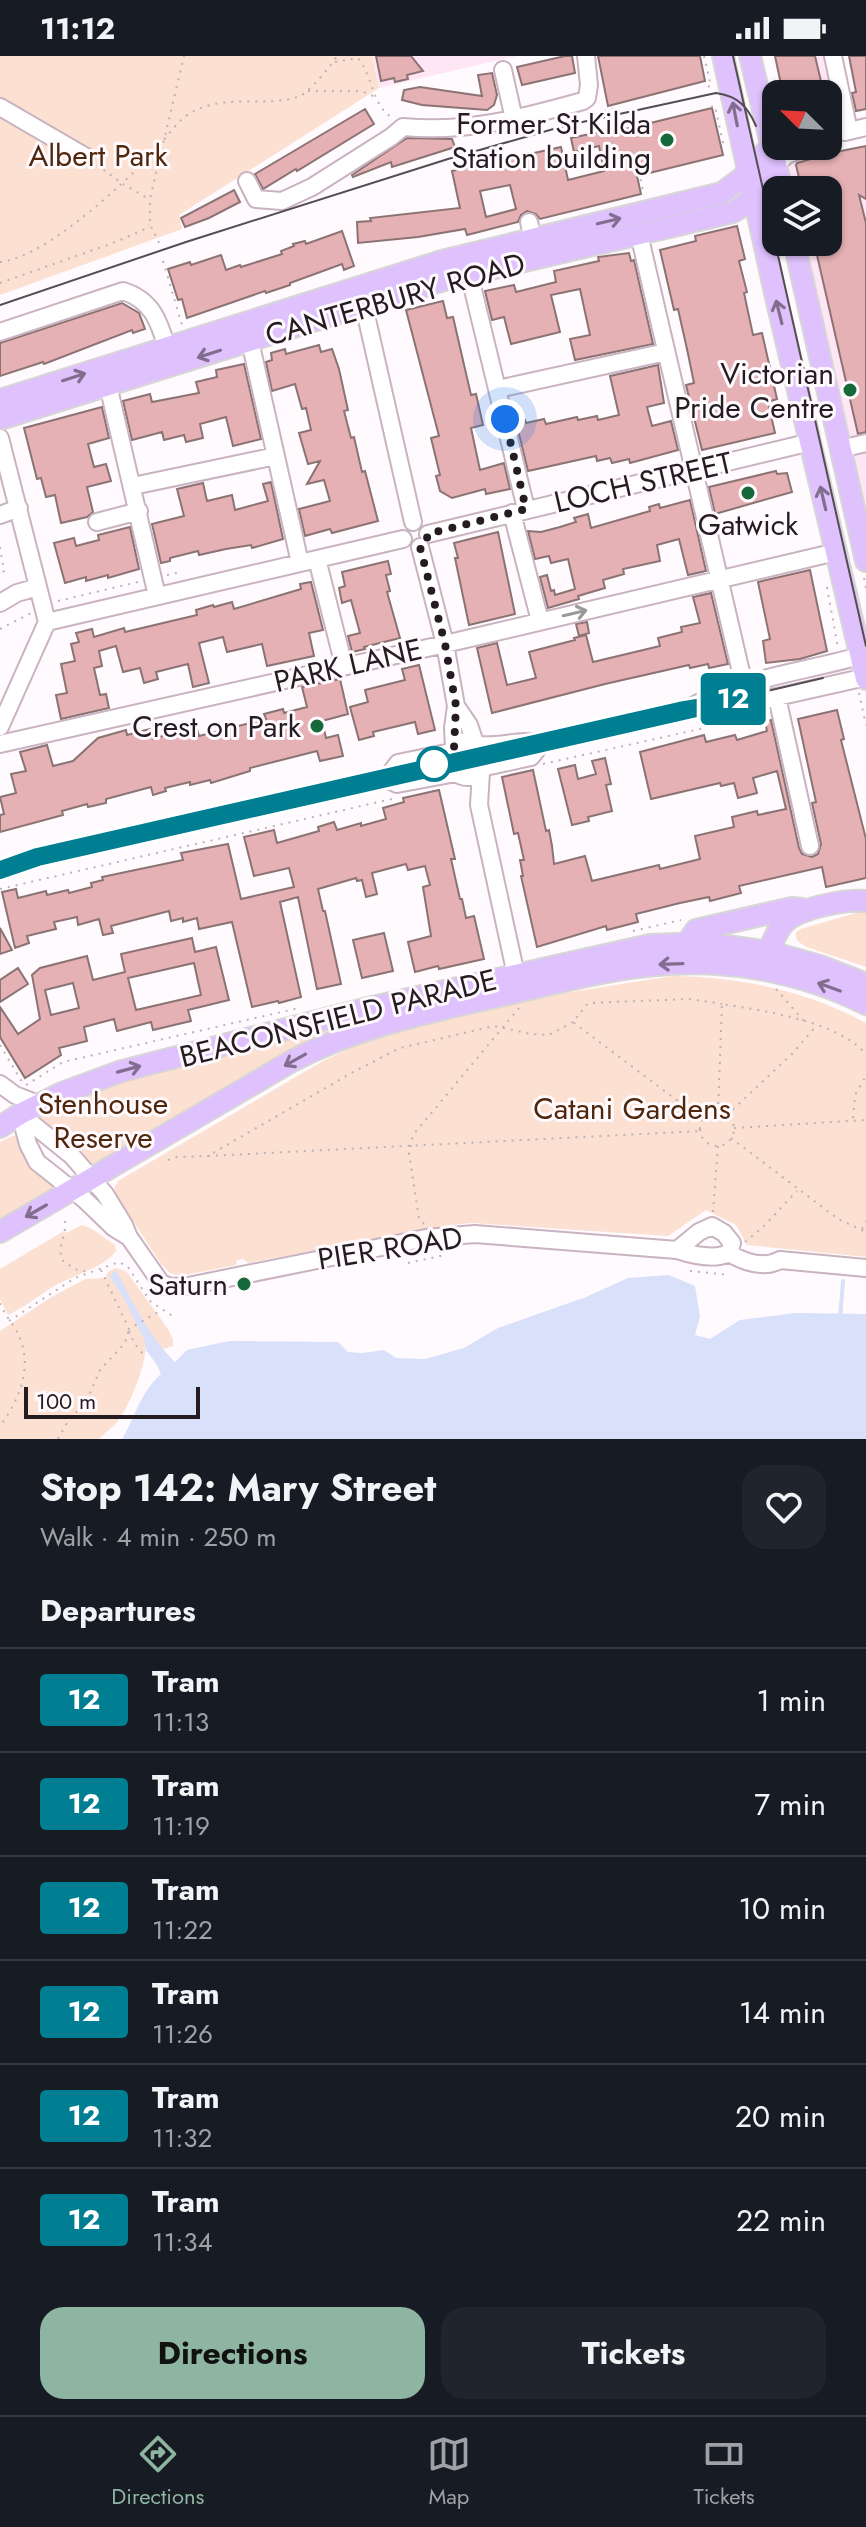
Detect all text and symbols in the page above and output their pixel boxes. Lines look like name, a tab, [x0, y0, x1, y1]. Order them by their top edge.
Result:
text: 11:12	[40, 7, 115, 50]
north arrow	[762, 80, 842, 160]
map controls	[762, 80, 842, 256]
one-way arrow	[727, 101, 742, 127]
place label: Former St Kilda Station building	[452, 102, 651, 179]
marker: Former St Kilda Station building	[658, 131, 676, 149]
park label: Albert Park	[28, 134, 168, 177]
button: layers	[762, 176, 842, 256]
one-way arrow	[596, 213, 622, 228]
street label: CANTERBURY ROAD	[260, 241, 530, 357]
one-way arrow	[771, 300, 786, 325]
one-way arrow	[197, 348, 222, 362]
place label: Victorian Pride Centre	[674, 352, 834, 429]
one-way arrow	[62, 368, 87, 383]
marker: Victorian Pride Centre	[841, 381, 859, 399]
your location	[485, 399, 525, 439]
street label: LOCH STREET	[550, 441, 736, 523]
marker: Gatwick	[739, 484, 757, 502]
one-way arrow	[815, 486, 830, 511]
place label: Gatwick	[698, 503, 799, 546]
one-way arrow	[562, 605, 587, 620]
street label: PARK LANE	[270, 627, 426, 703]
line badge: 12	[697, 673, 769, 725]
text: 12	[717, 678, 749, 719]
place label: Crest on Park	[132, 705, 302, 748]
marker: Crest on Park	[308, 717, 326, 735]
unlabelled marker	[417, 747, 451, 781]
one-way arrow	[658, 957, 685, 972]
street label: BEACONSFIELD PARADE	[175, 958, 501, 1078]
one-way arrow	[817, 979, 841, 993]
one-way arrow	[283, 1053, 307, 1068]
one-way arrow	[116, 1061, 142, 1076]
park label: Stenhouse Reserve	[38, 1082, 168, 1159]
park label: Catani Gardens	[533, 1087, 731, 1130]
one-way arrow	[25, 1203, 48, 1219]
street label: PIER ROAD	[315, 1215, 465, 1281]
place label: Saturn	[148, 1263, 228, 1306]
marker: Saturn	[235, 1275, 253, 1293]
scale bar	[24, 1383, 200, 1419]
text: 100 m	[36, 1385, 96, 1417]
text: Stop 142: Mary Street	[40, 1460, 436, 1515]
button: heart	[742, 1465, 826, 1549]
text: Walk · 4 min · 250 m	[40, 1518, 277, 1556]
text: Departures	[40, 1589, 196, 1632]
text: Tram	[152, 1660, 220, 1703]
text: 12	[68, 1679, 100, 1720]
text: 1 min	[757, 1679, 826, 1722]
text: 11:13	[152, 1703, 209, 1741]
text: Tram	[152, 1764, 220, 1807]
text: 12	[68, 1783, 100, 1824]
text: 7 min	[754, 1783, 826, 1826]
text: 11:19	[152, 1807, 210, 1845]
text: Tram	[152, 1868, 220, 1911]
text: 12	[68, 1887, 100, 1928]
text: 10 min	[739, 1887, 826, 1930]
text: 11:22	[152, 1911, 213, 1949]
text: Tram	[152, 1972, 220, 2015]
text: 12	[68, 1991, 100, 2032]
text: 14 min	[739, 1991, 826, 2034]
text: 11:26	[152, 2015, 213, 2053]
text: Tram	[152, 2076, 220, 2119]
text: 12	[68, 2095, 100, 2136]
text: 20 min	[735, 2095, 826, 2138]
text: 11:32	[152, 2119, 212, 2157]
text: Tram	[152, 2180, 220, 2223]
text: 12	[68, 2199, 100, 2240]
text: 22 min	[736, 2199, 826, 2242]
text: 11:34	[152, 2223, 213, 2261]
button: Directions	[40, 2307, 425, 2399]
button: Tickets	[441, 2307, 826, 2399]
tab: Directions	[111, 2432, 204, 2512]
tab: Map	[427, 2432, 471, 2512]
tab: Tickets	[693, 2432, 755, 2512]

